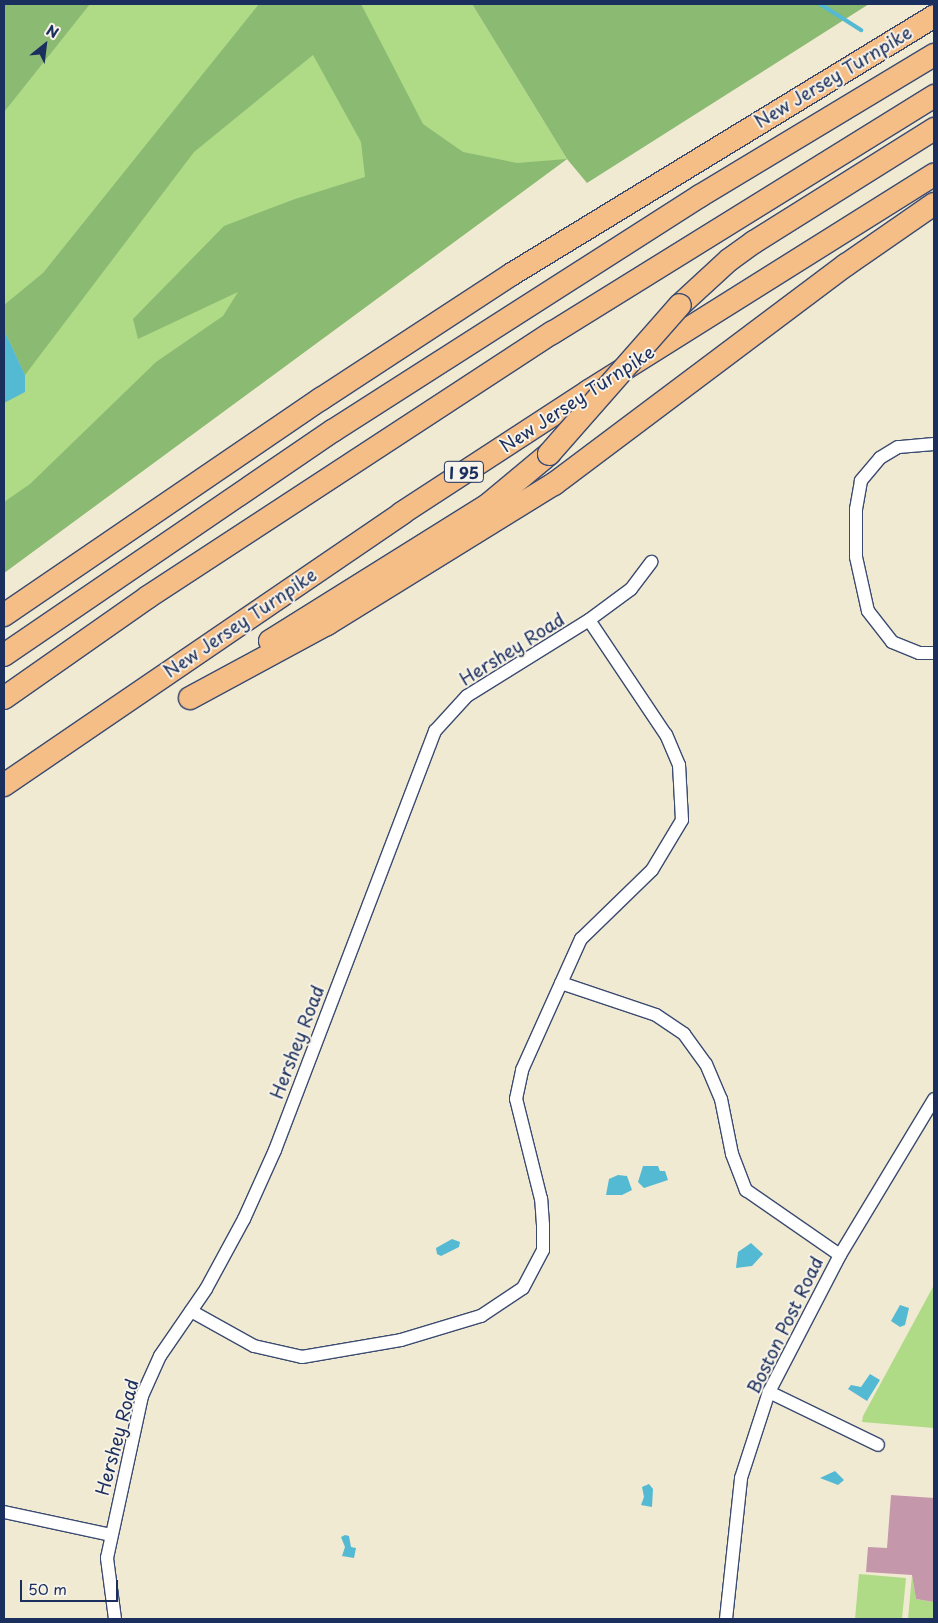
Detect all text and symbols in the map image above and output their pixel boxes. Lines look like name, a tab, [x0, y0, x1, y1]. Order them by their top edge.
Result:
north arrow	[20, 20, 70, 70]
text: N	[43, 20, 62, 43]
street label: New Jersey Turnpike	[749, 21, 917, 133]
street label: New Jersey Turnpike	[495, 340, 659, 458]
road number: I 95	[444, 458, 484, 486]
street label: New Jersey Turnpike	[158, 563, 322, 683]
street label: Hershey Road	[455, 608, 569, 690]
street label: Hershey Road	[265, 982, 329, 1102]
street label: Boston Post Road	[742, 1253, 828, 1397]
street label: Hershey Road	[91, 1376, 143, 1498]
scale bar	[22, 1570, 120, 1602]
text: 50 m	[28, 1577, 67, 1600]

